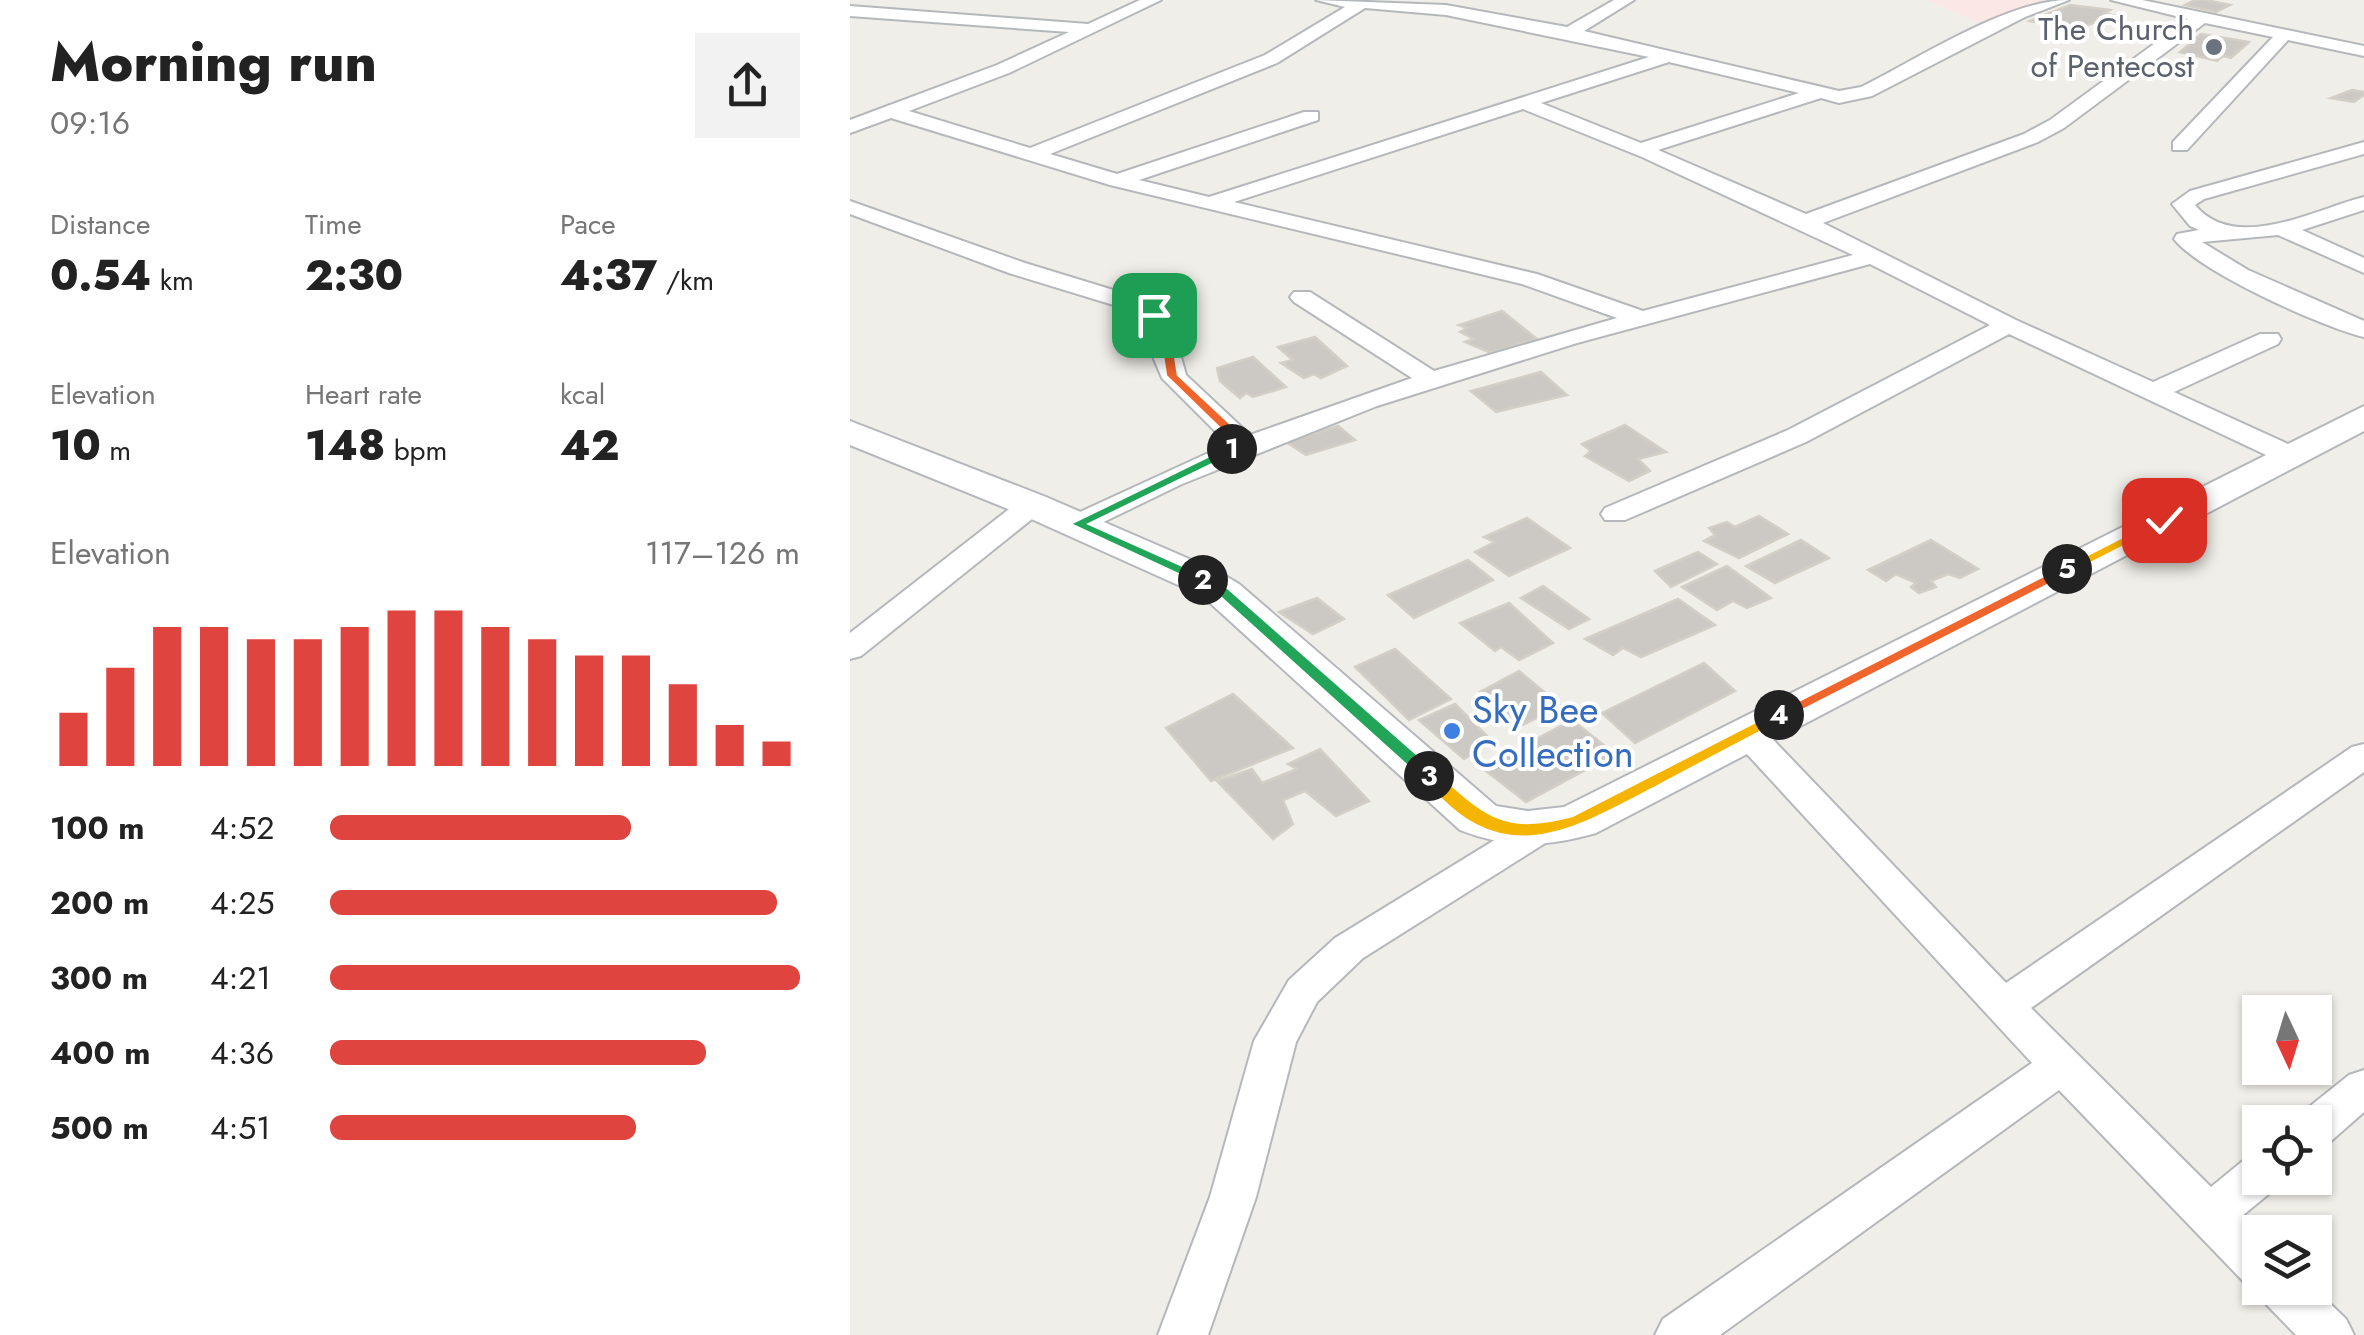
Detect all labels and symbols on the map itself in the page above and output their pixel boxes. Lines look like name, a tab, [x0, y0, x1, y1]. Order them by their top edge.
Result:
place label: The Church of Pentecost	[2030, 6, 2194, 89]
marker: The Church of Pentecost	[2203, 36, 2225, 58]
pin	[1112, 273, 1197, 358]
pin: 1	[1207, 424, 1257, 474]
pin	[2122, 478, 2207, 563]
pin: 5	[2042, 544, 2092, 594]
pin: 2	[1178, 555, 1228, 605]
place label: Sky Bee Collection	[1472, 682, 1634, 781]
pin: 4	[1754, 690, 1804, 740]
marker: Sky Bee Collection	[1441, 720, 1463, 742]
pin: 3	[1404, 751, 1454, 801]
north arrow	[2242, 995, 2332, 1085]

